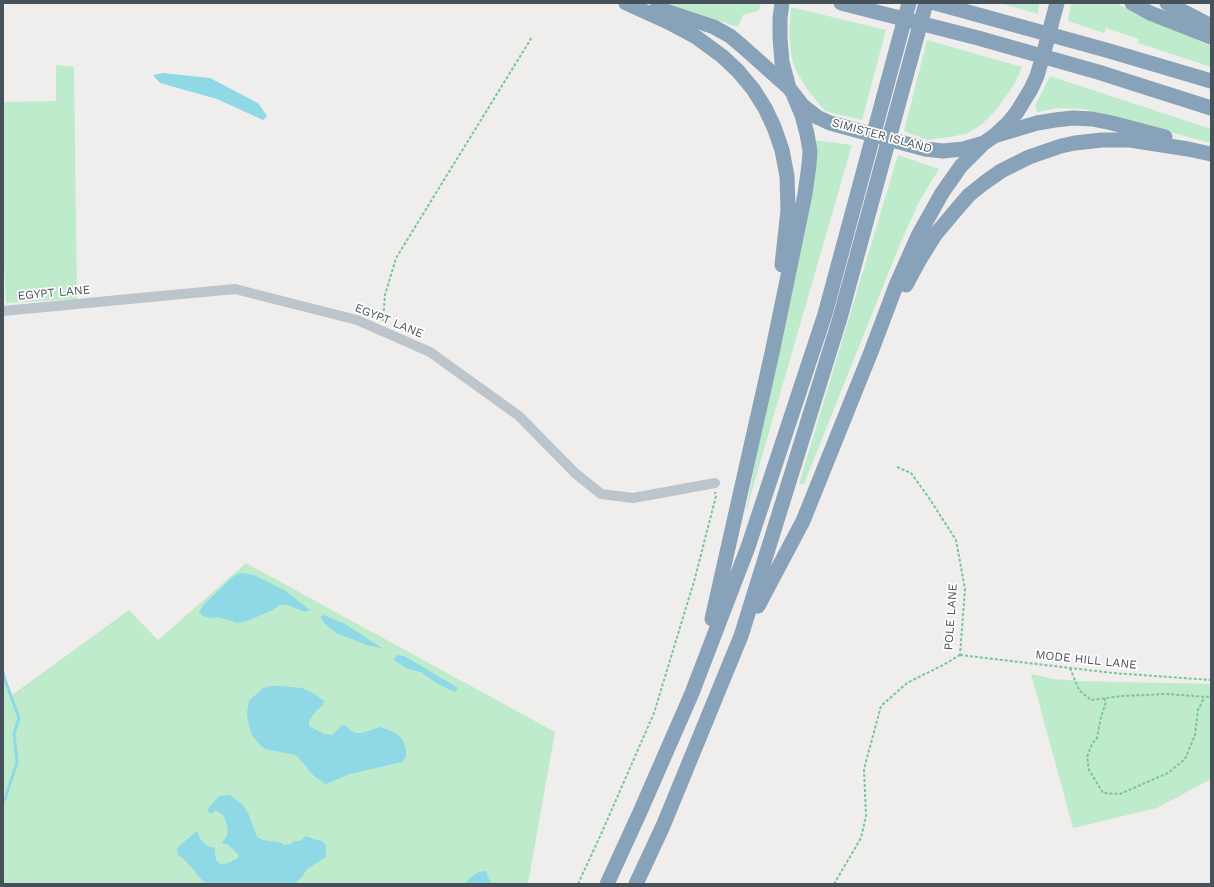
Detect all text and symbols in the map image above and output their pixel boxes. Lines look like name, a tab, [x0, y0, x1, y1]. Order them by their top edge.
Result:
street label: SIMISTER ISLAND	[830, 116, 934, 156]
street label: EGYPT LANE	[17, 283, 91, 303]
street label: EGYPT LANE	[353, 301, 425, 341]
street label: POLE LANE	[941, 583, 961, 651]
street label: MODE HILL LANE	[1035, 648, 1137, 672]

